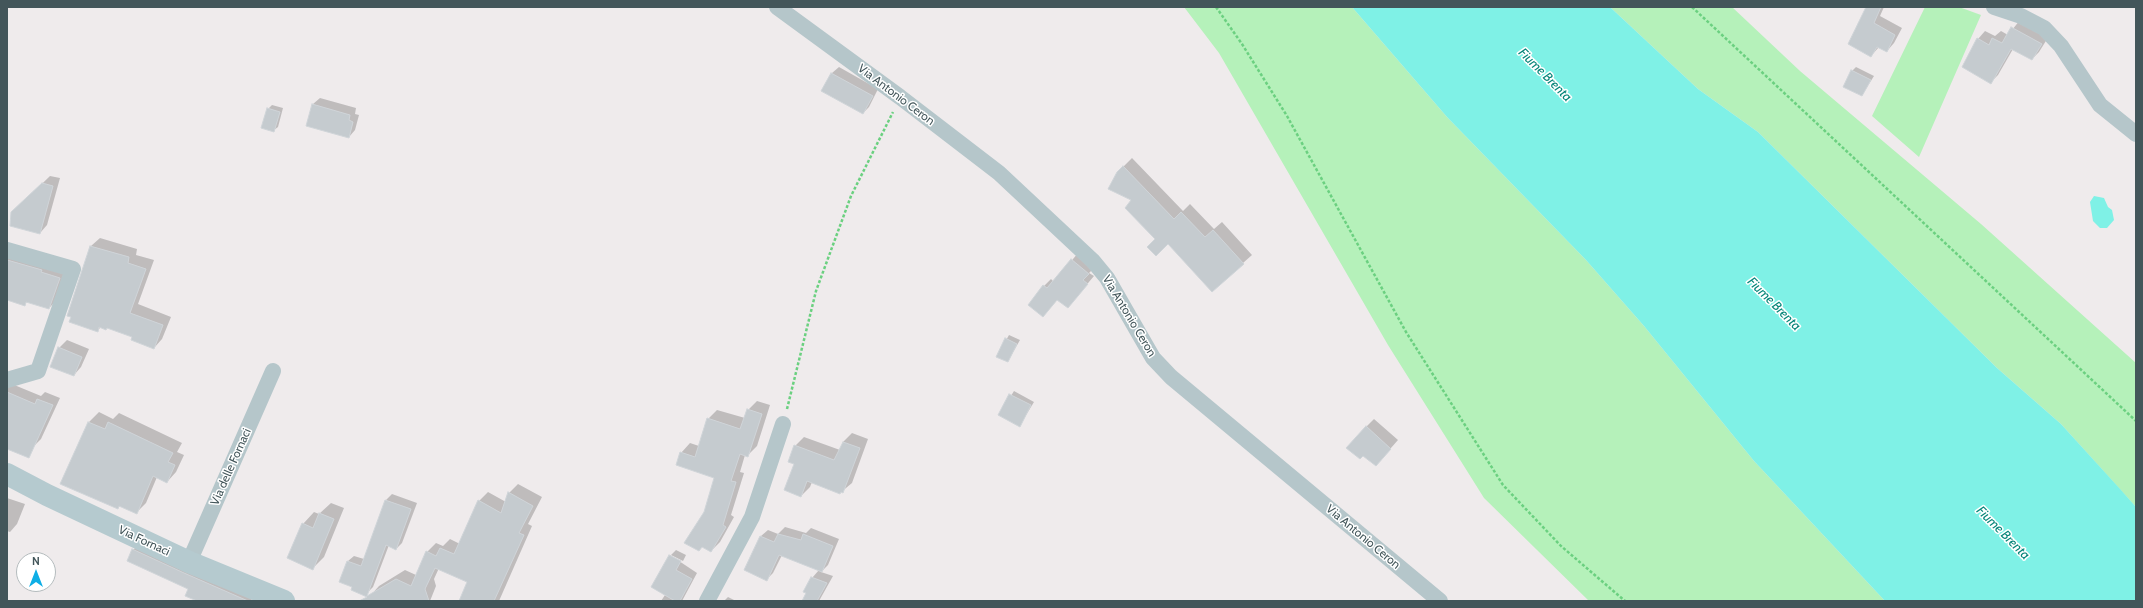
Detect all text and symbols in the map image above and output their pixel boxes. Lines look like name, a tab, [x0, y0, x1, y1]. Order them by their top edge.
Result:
water label: Fiume Brenta	[1515, 45, 1575, 105]
street label: Via Antonio Ceron	[855, 61, 937, 129]
street label: Via Antonio Ceron	[1099, 273, 1159, 359]
water label: Fiume Brenta	[1744, 274, 1804, 334]
street label: Via delle Fornaci	[208, 426, 254, 508]
street label: Via Antonio Ceron	[1323, 502, 1403, 572]
water label: Fiume Brenta	[1973, 503, 2033, 563]
street label: Via Fornaci	[116, 523, 172, 559]
north arrow	[16, 552, 56, 592]
text: N	[32, 554, 40, 568]

